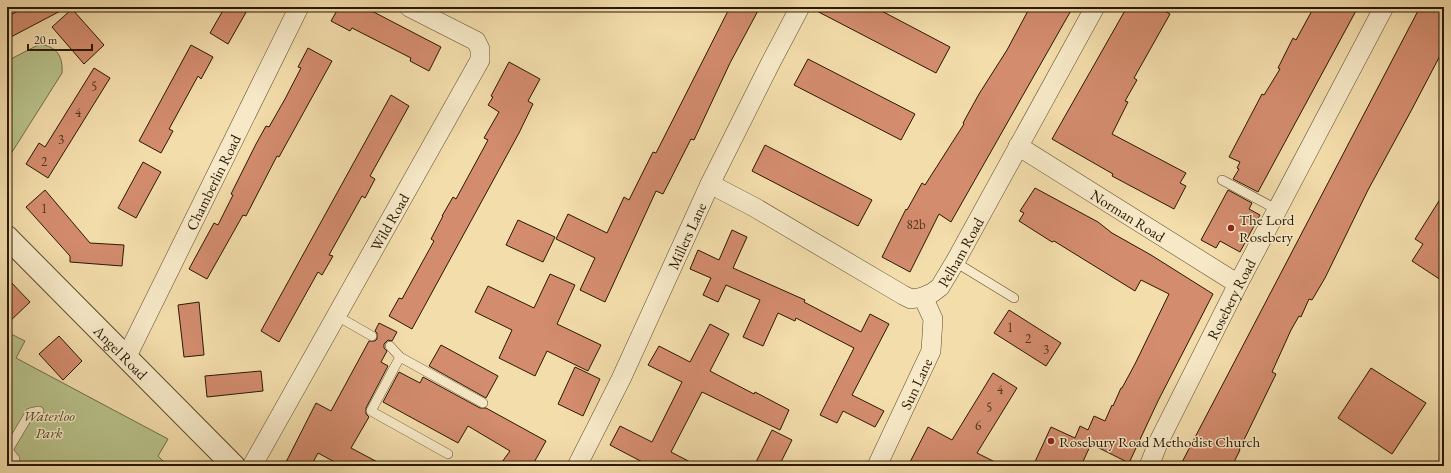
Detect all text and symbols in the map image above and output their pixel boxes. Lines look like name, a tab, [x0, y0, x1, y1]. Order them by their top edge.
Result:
scale bar	[28, 26, 92, 52]
text: 20 m	[34, 32, 58, 48]
house number: 5	[91, 78, 97, 95]
house number: 4	[75, 104, 82, 121]
house number: 3	[58, 131, 64, 148]
street label: Chamberlin Road	[181, 131, 244, 233]
house number: 2	[41, 153, 48, 170]
street label: Norman Road	[1087, 185, 1169, 246]
street label: Wild Road	[365, 189, 413, 254]
street label: Millers Lane	[663, 199, 710, 272]
house number: 1	[41, 200, 47, 217]
place label: The Lord Rosebery	[1239, 210, 1295, 246]
street label: Pelham Road	[933, 214, 987, 290]
house number: 82b	[906, 216, 926, 233]
marker: The Lord Rosebery	[1226, 223, 1236, 233]
street label: Rosebery Road	[1202, 255, 1259, 343]
house number: 1	[1007, 319, 1013, 336]
street label: Angel Road	[89, 320, 152, 383]
house number: 2	[1025, 330, 1032, 347]
house number: 3	[1043, 341, 1049, 358]
street label: Sun Lane	[896, 355, 936, 412]
house number: 4	[997, 381, 1004, 398]
house number: 5	[986, 399, 992, 416]
park label: Waterloo Park	[23, 406, 75, 442]
house number: 6	[975, 417, 981, 434]
place label: Rosebury Road Methodist Church	[1059, 432, 1261, 451]
marker: Rosebury Road Methodist Church	[1046, 436, 1056, 446]

